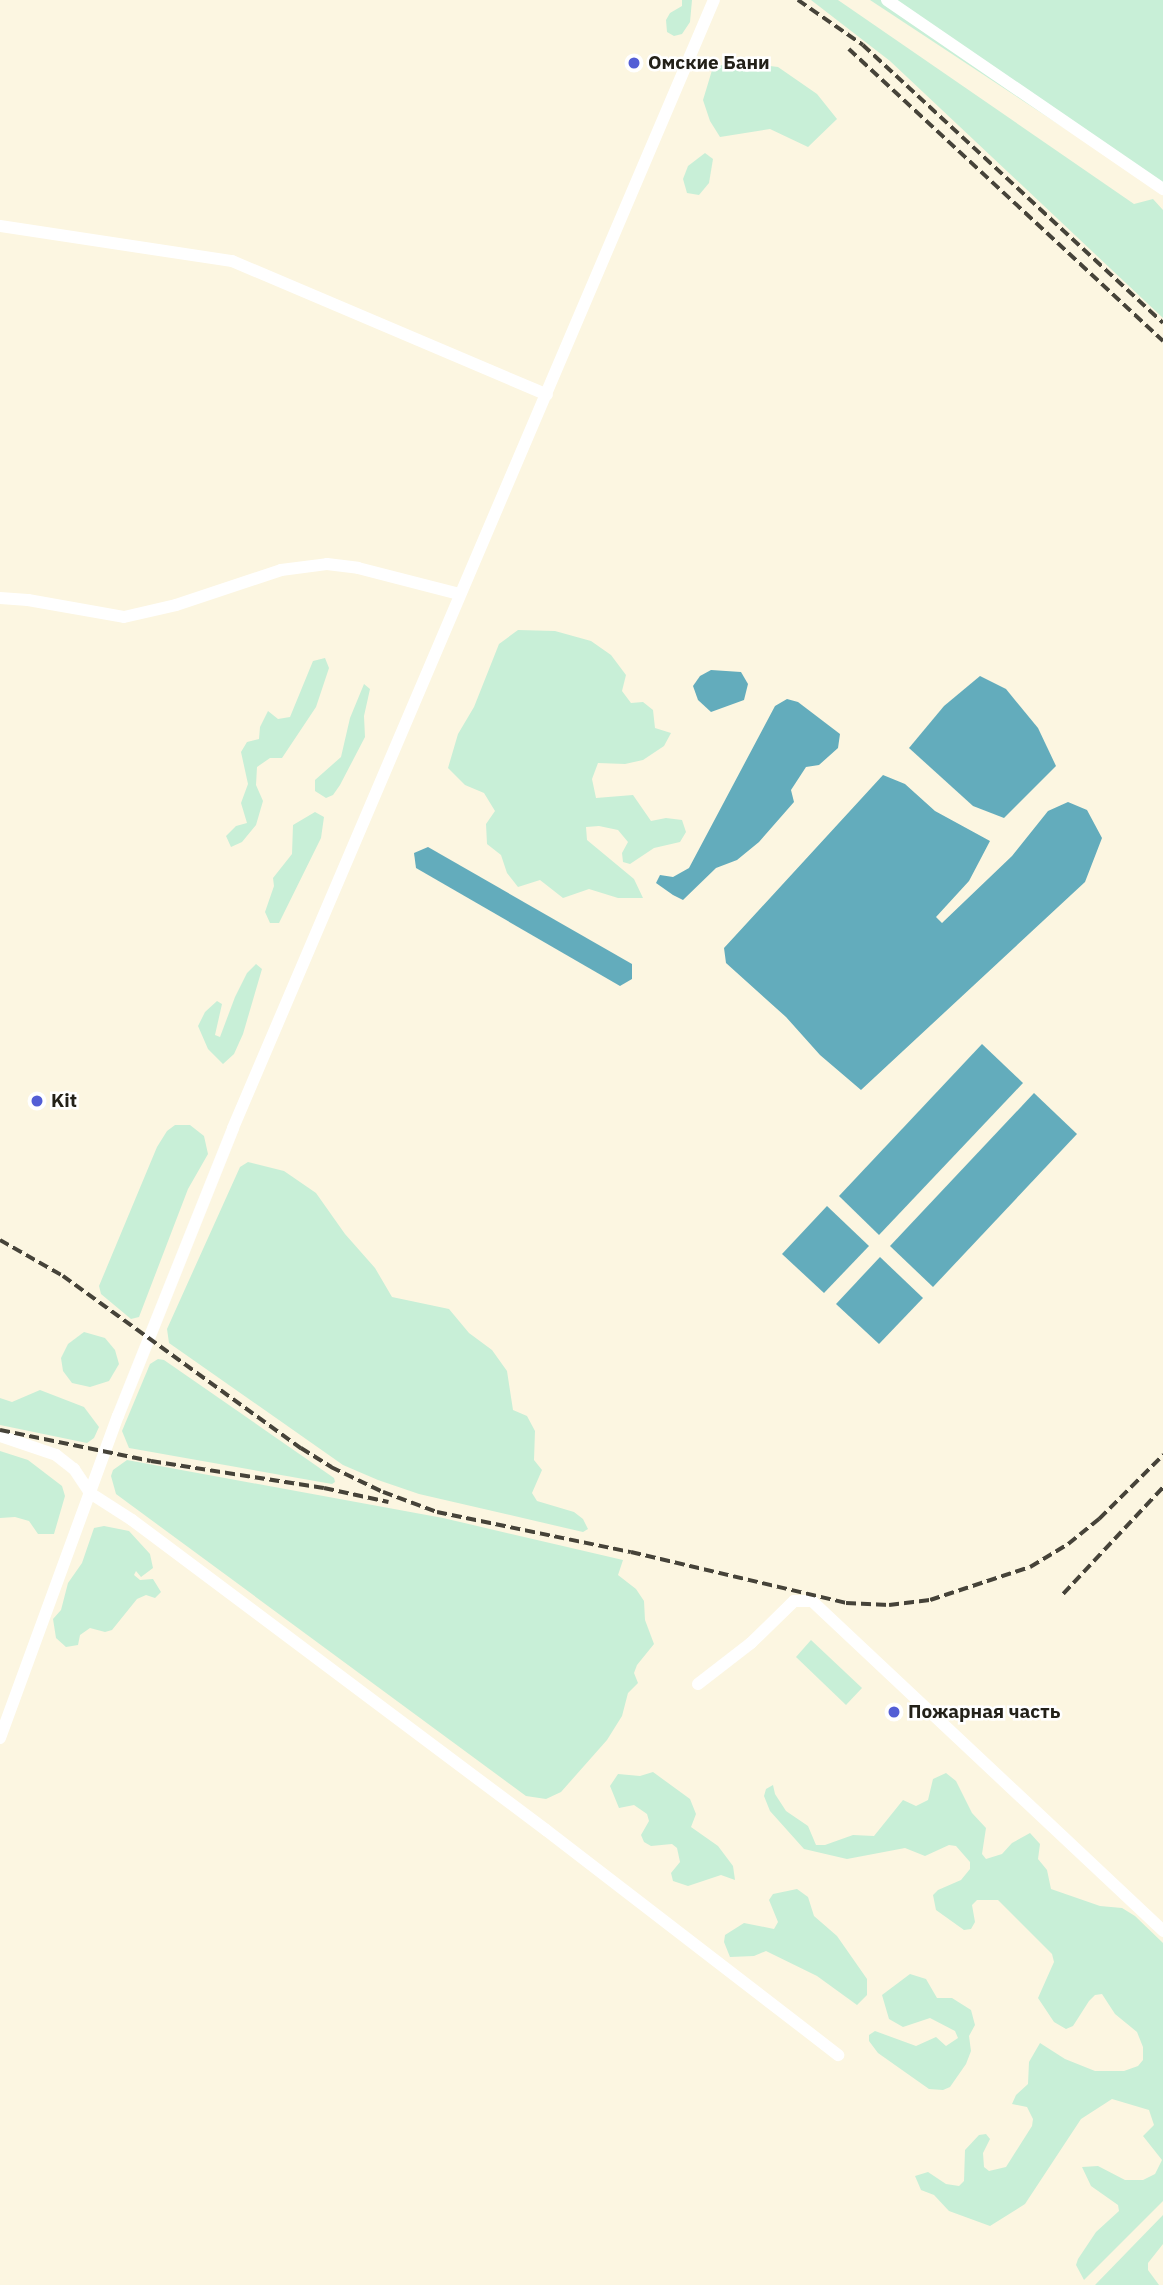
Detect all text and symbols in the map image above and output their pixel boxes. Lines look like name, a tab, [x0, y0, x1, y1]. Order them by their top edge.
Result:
place label: Омские Бани	[648, 52, 770, 74]
marker: Омские Бани	[626, 55, 642, 71]
place label: Kit	[51, 1090, 77, 1112]
marker: Kit	[29, 1093, 45, 1109]
place label: Пожарная часть	[908, 1701, 1060, 1723]
marker: Пожарная часть	[886, 1704, 902, 1720]

